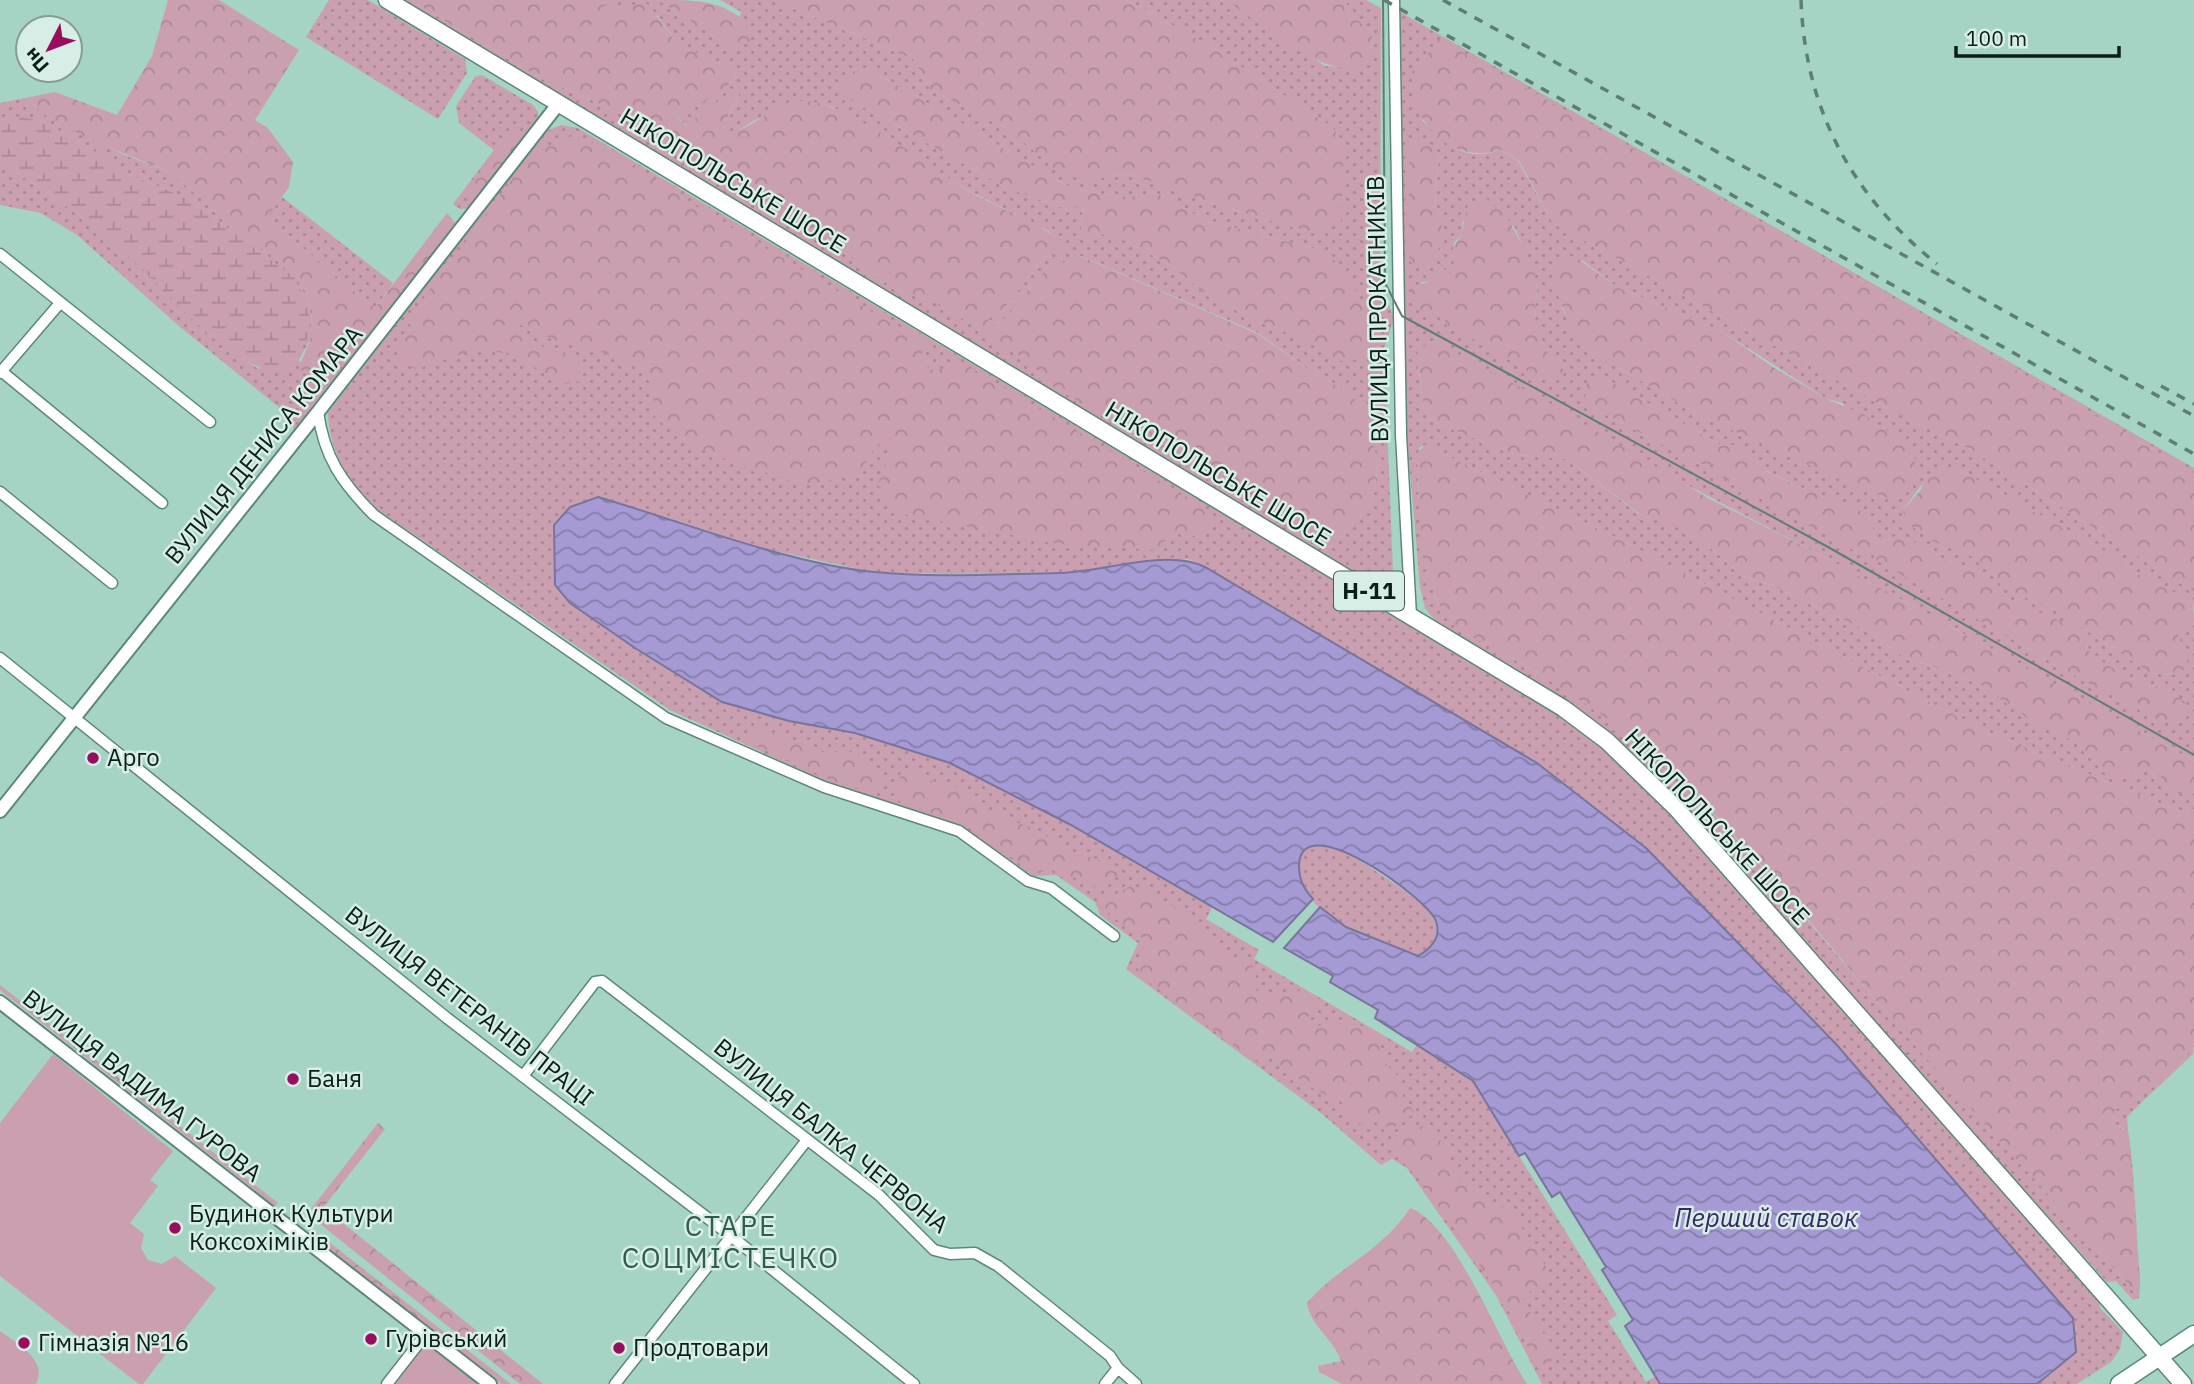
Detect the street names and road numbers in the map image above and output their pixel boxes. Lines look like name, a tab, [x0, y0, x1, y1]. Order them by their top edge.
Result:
street label: НІКОПОЛЬСЬКЕ ШОСЕ	[615, 100, 852, 260]
street label: ВУЛИЦЯ ПРОКАТНИКІВ	[1359, 175, 1395, 443]
street label: ВУЛИЦЯ ДЕНИСА КОМАРА	[157, 319, 369, 570]
street label: НІКОПОЛЬСЬКЕ ШОСЕ	[1100, 393, 1337, 553]
road number: Н-11	[1334, 572, 1404, 610]
street label: НІКОПОЛЬСЬКЕ ШОСЕ	[1618, 721, 1817, 932]
street label: ВУЛИЦЯ ВЕТЕРАНІВ ПРАЦІ	[339, 898, 600, 1112]
street label: ВУЛИЦЯ ВАДИМА ГУРОВА	[16, 982, 269, 1189]
street label: ВУЛИЦЯ БАЛКА ЧЕРВОНА	[708, 1030, 956, 1240]

